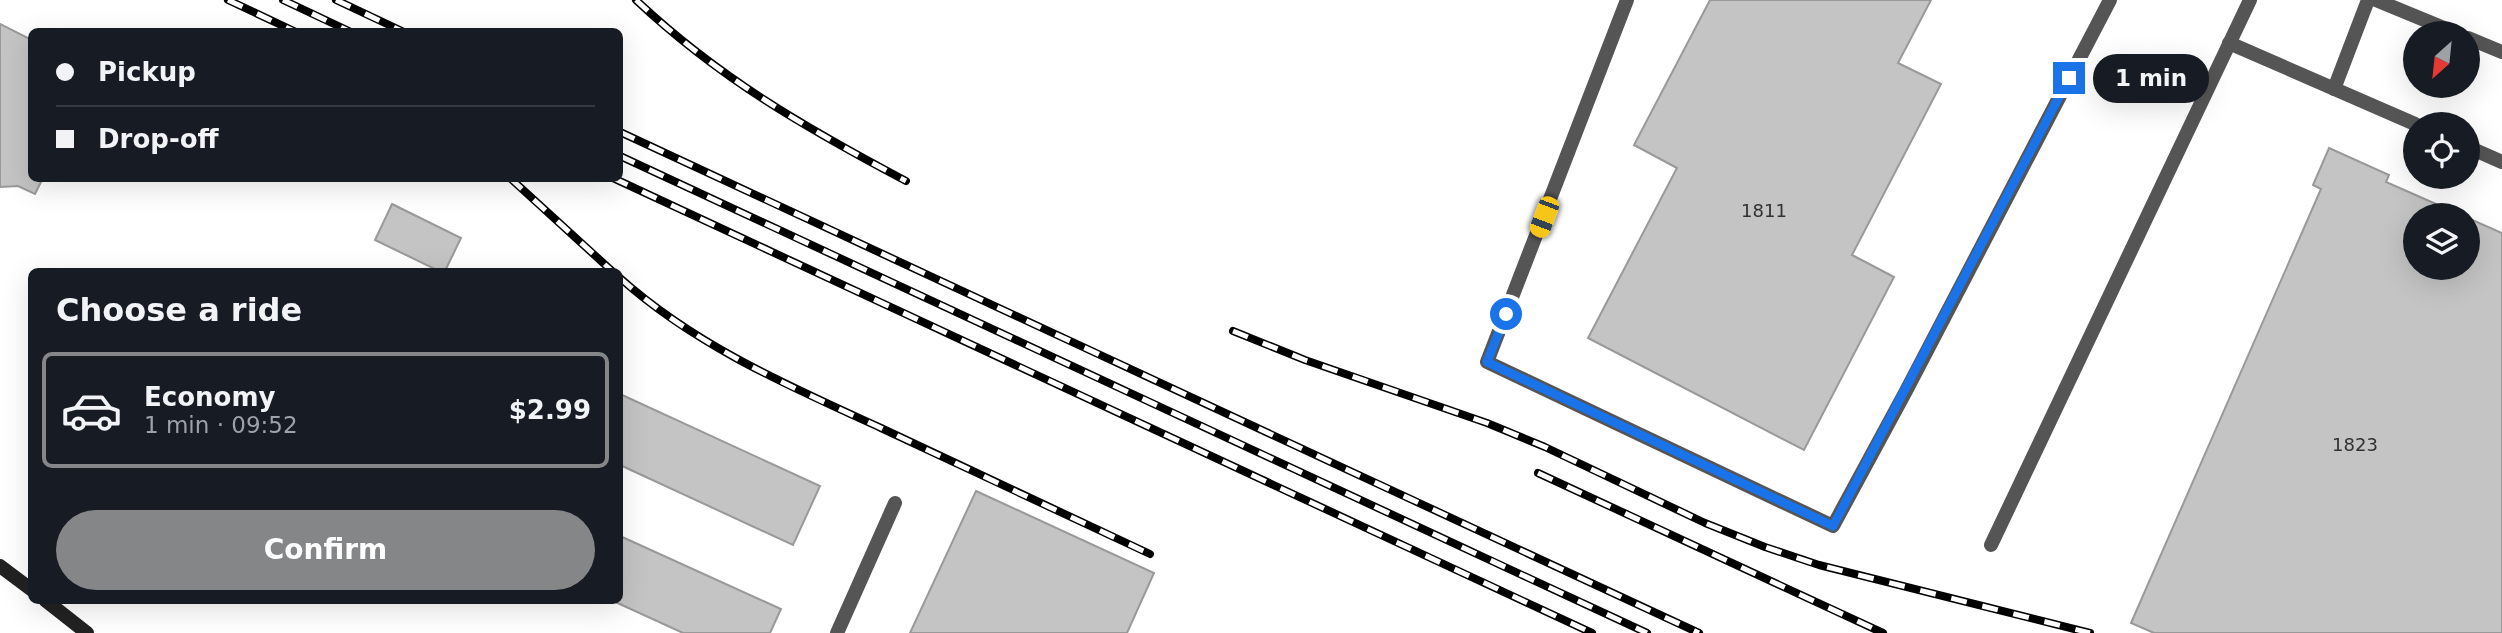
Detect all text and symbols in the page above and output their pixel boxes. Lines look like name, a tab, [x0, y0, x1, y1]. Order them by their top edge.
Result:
north arrow	[2403, 21, 2480, 98]
map controls	[2403, 21, 2480, 280]
callout: 1 min	[2094, 54, 2209, 102]
text: Pickup	[98, 57, 196, 87]
route end	[2053, 62, 2085, 94]
text: 1 min	[2115, 65, 2187, 91]
button: locate	[2403, 112, 2480, 189]
text: Drop-off	[98, 124, 219, 154]
car	[1527, 194, 1562, 240]
house number: 1811	[1741, 200, 1787, 221]
button: layers	[2403, 203, 2480, 280]
text: Choose a ride	[56, 291, 302, 329]
route start	[1490, 298, 1522, 330]
icon: car	[60, 379, 123, 442]
text: Economy	[144, 382, 275, 412]
text: $2.99	[509, 395, 591, 425]
text: 1 min · 09:52	[144, 412, 298, 438]
house number: 1823	[2332, 434, 2378, 455]
button: Confirm	[56, 510, 595, 590]

